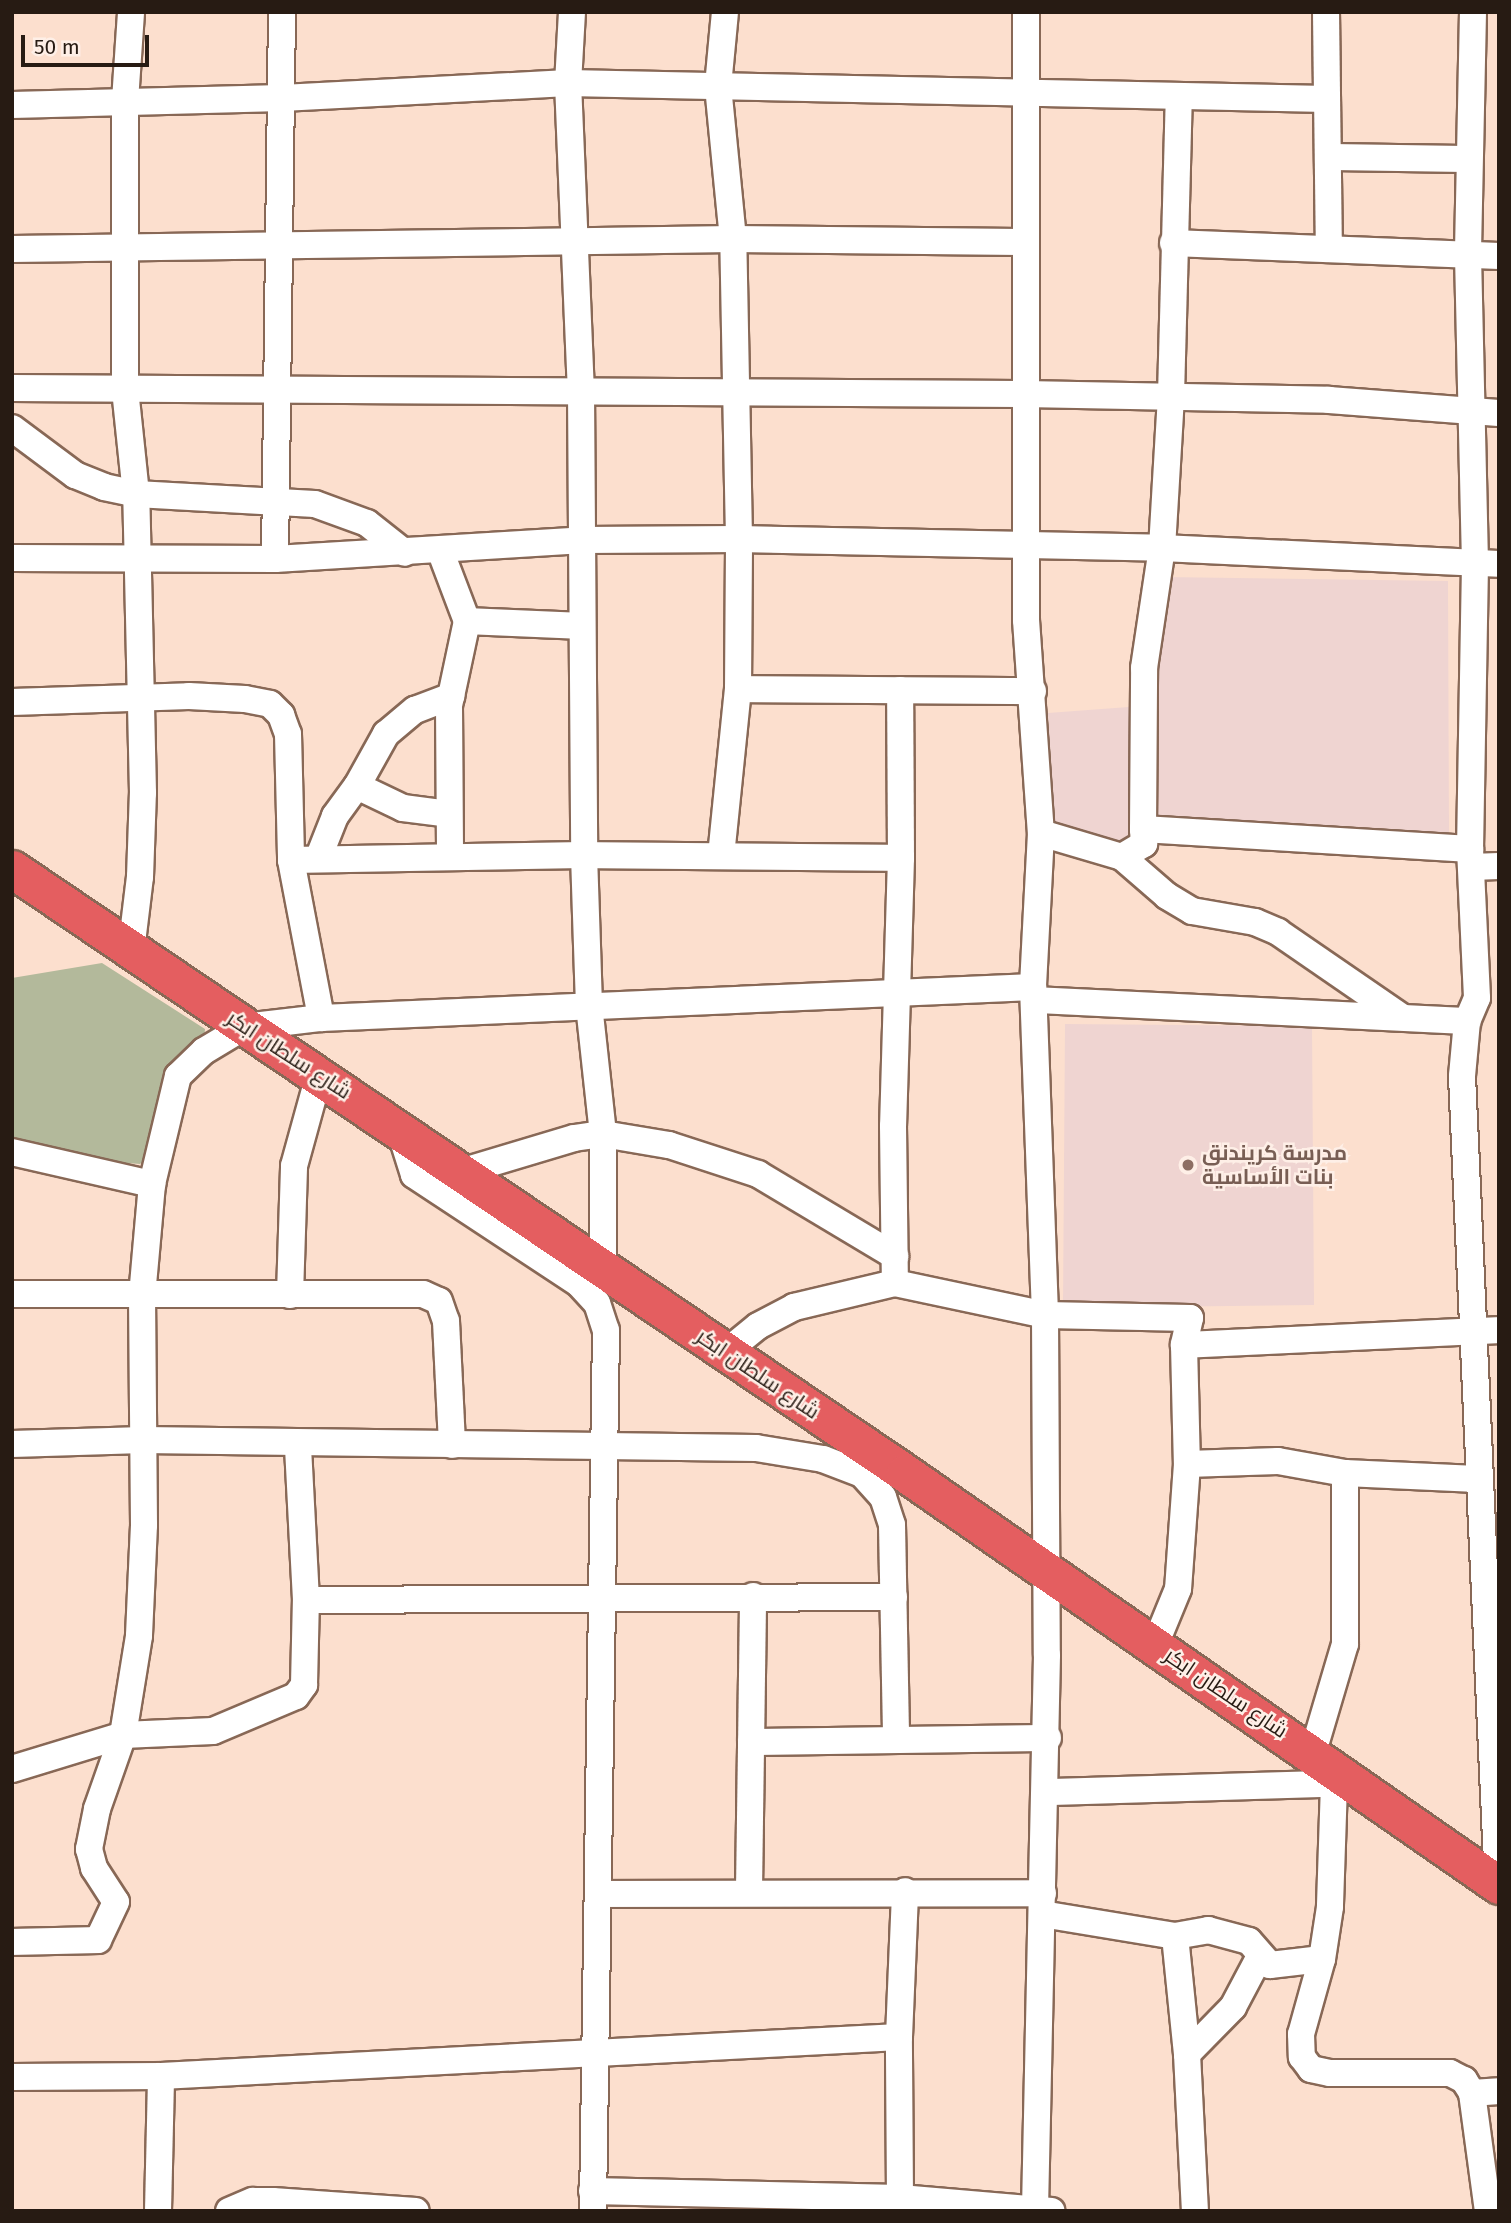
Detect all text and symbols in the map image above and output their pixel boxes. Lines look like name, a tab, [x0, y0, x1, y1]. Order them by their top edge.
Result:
scale bar	[24, 21, 152, 65]
text: 50 m	[34, 34, 80, 60]
street label: شارع سلطان ابكر	[222, 1006, 356, 1104]
place label: مدرسة كريندنق بنات الأساسية	[1202, 1140, 1347, 1190]
marker: مدرسة كريندنق بنات الأساسية	[1180, 1157, 1196, 1173]
street label: شارع سلطان ابكر	[692, 1324, 824, 1424]
street label: شارع سلطان ابكر	[1160, 1643, 1292, 1743]

